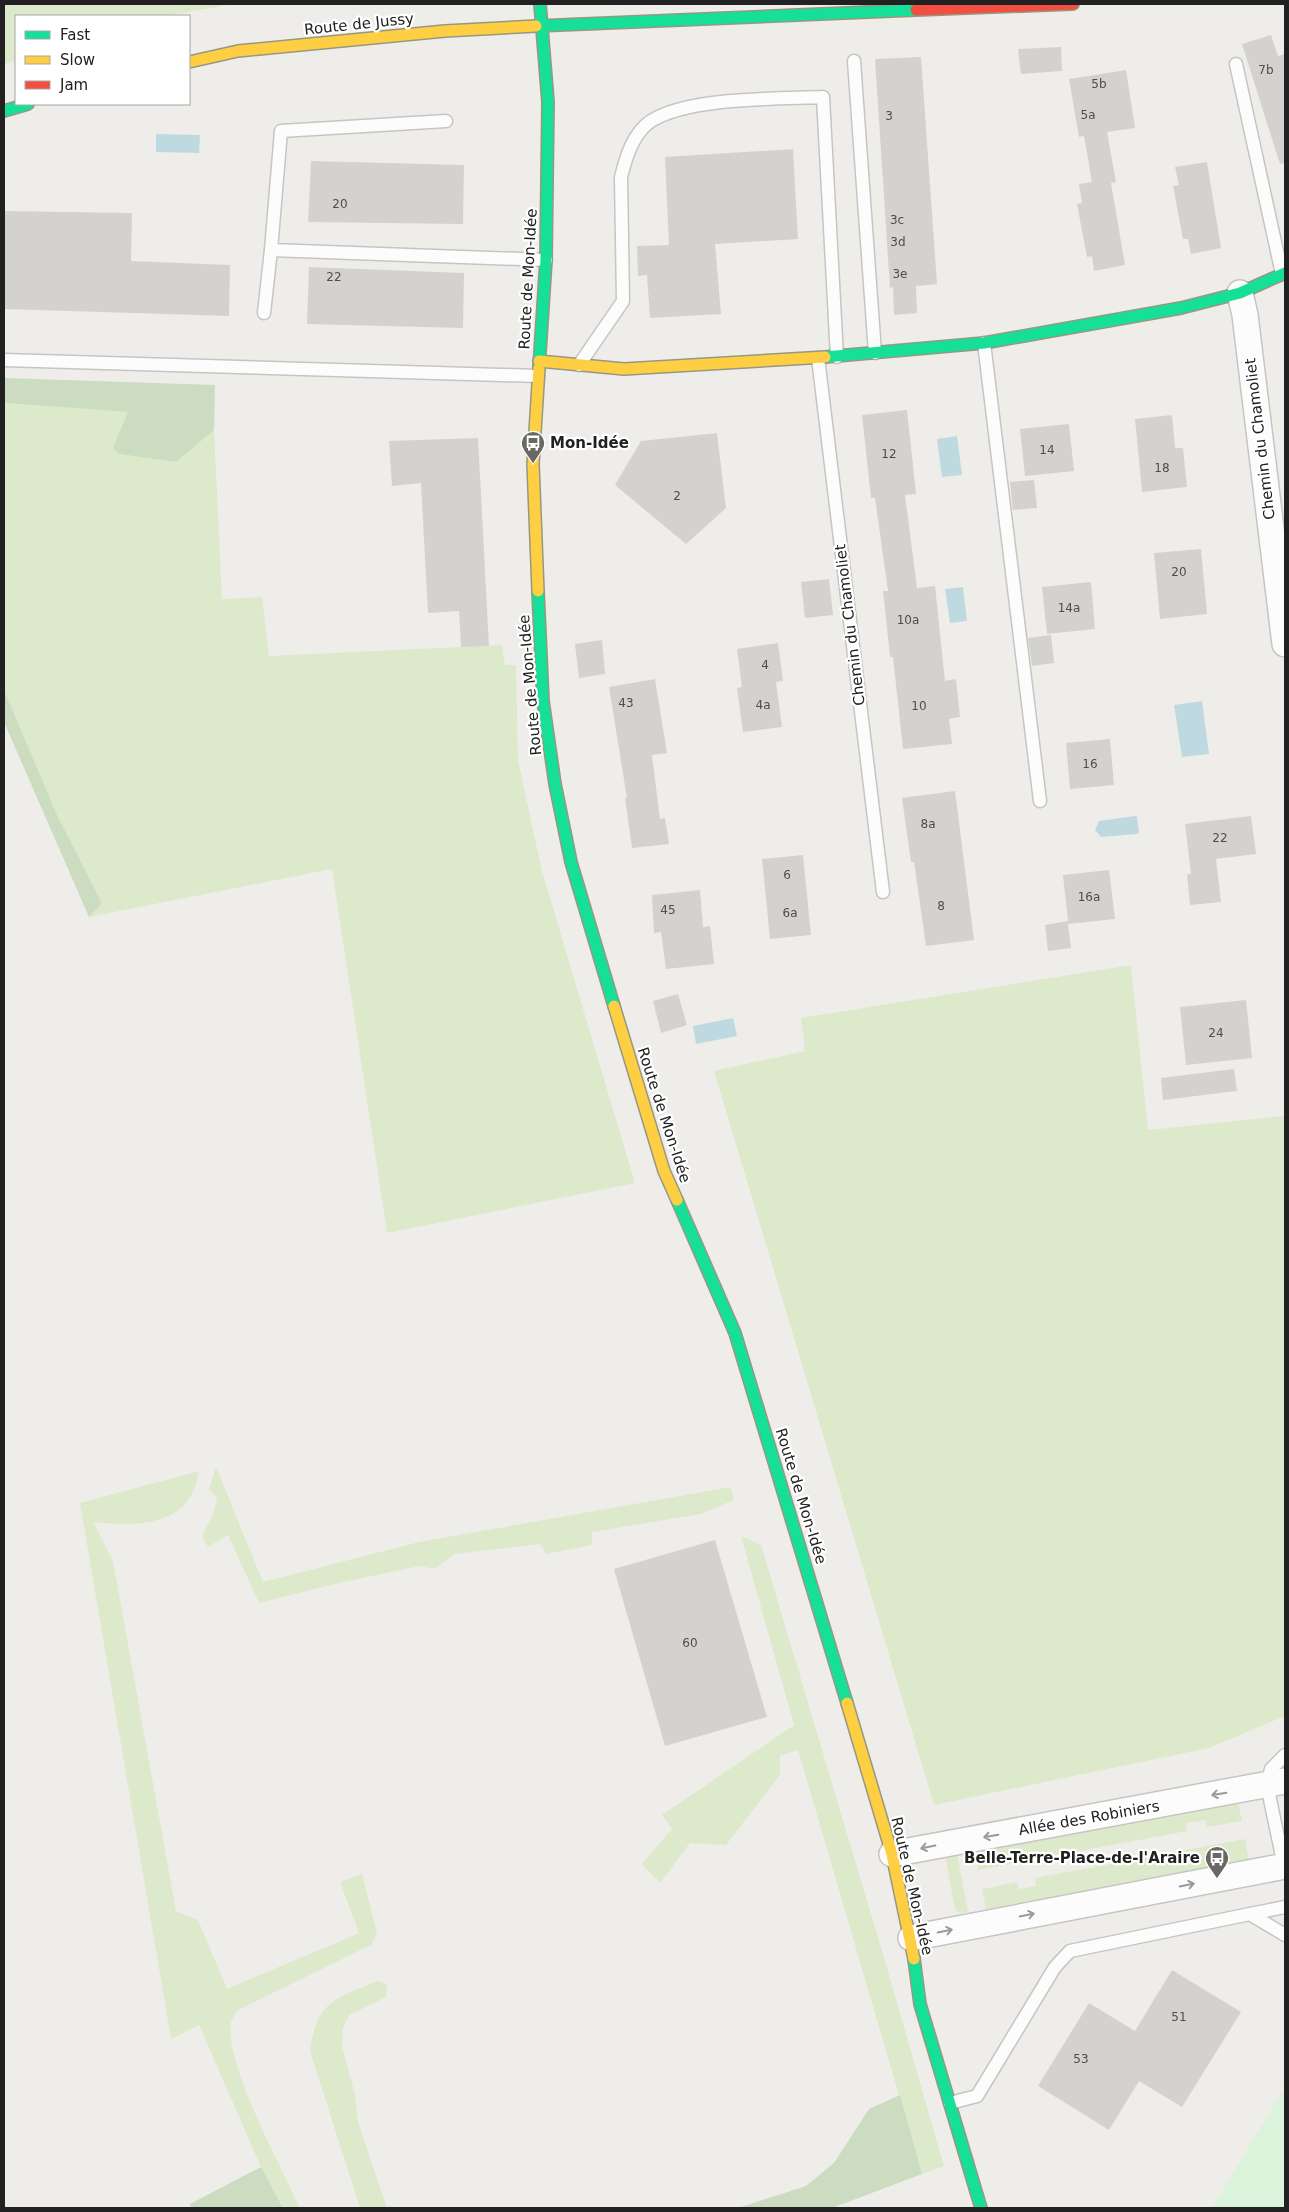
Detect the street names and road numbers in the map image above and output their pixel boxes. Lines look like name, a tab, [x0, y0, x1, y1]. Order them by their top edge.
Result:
street label: Route de Jussy	[303, 9, 415, 39]
street label: Route de Mon-Idée	[515, 208, 541, 350]
street label: Chemin du Chamoliet	[1241, 357, 1279, 521]
street label: Chemin du Chamoliet	[831, 543, 869, 707]
street label: Route de Mon-Idée	[515, 614, 545, 756]
street label: Route de Mon-Idée	[634, 1045, 694, 1185]
street label: Route de Mon-Idée	[772, 1426, 830, 1566]
street label: Allée des Robiniers	[1017, 1797, 1161, 1839]
street label: Route de Mon-Idée	[887, 1815, 937, 1957]

